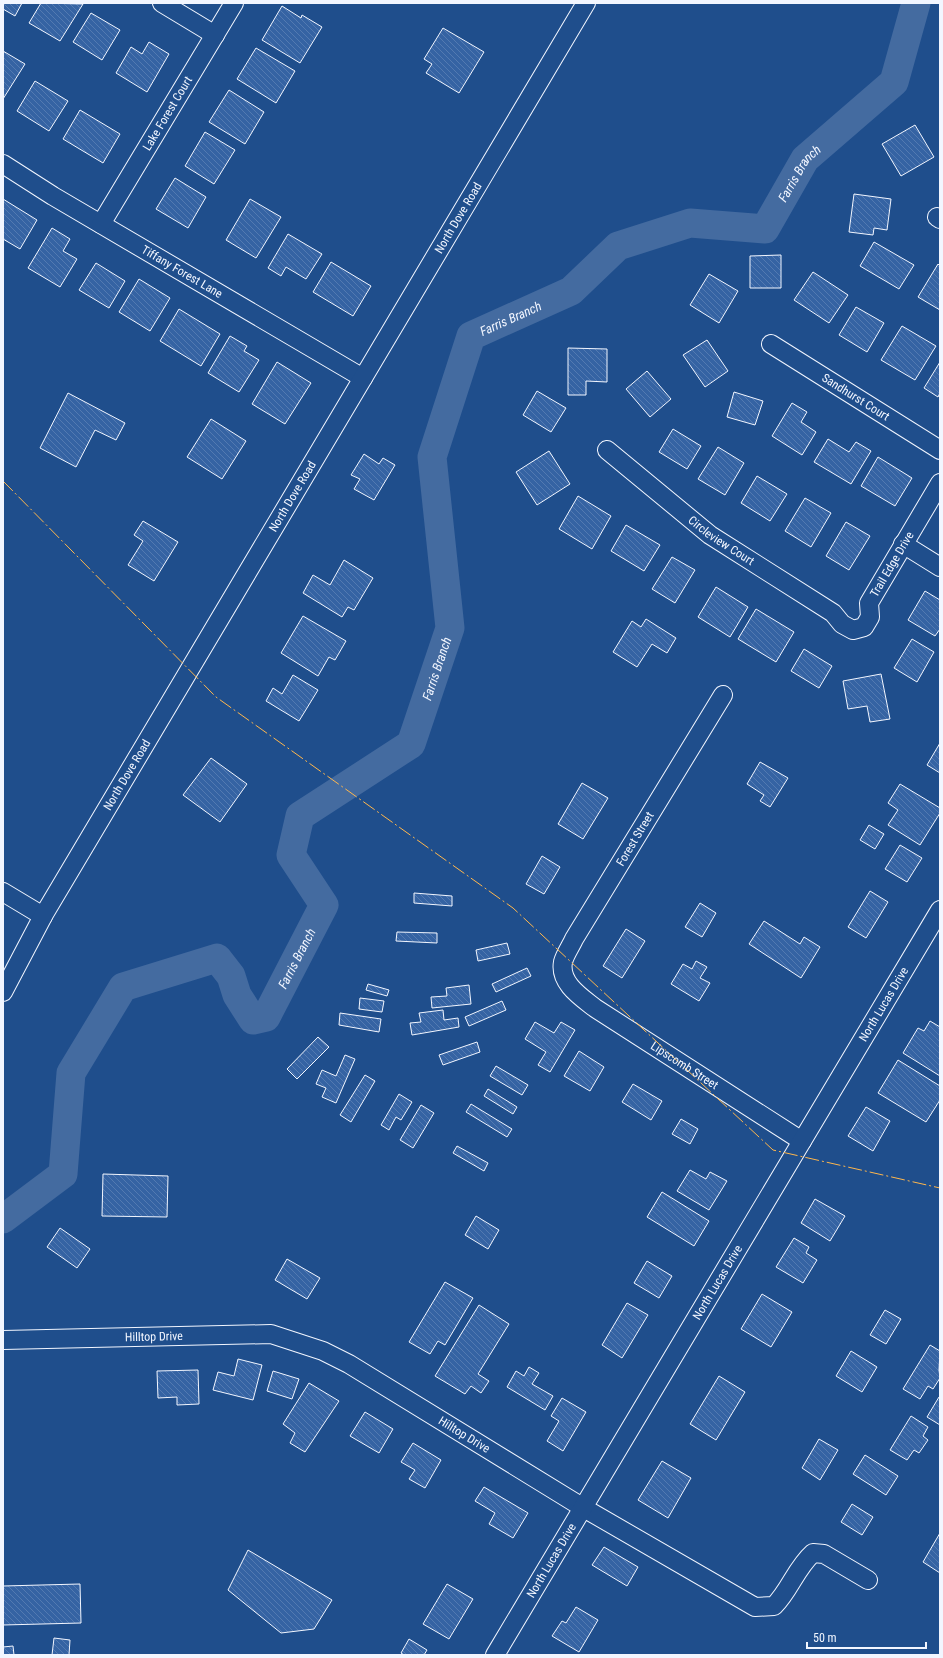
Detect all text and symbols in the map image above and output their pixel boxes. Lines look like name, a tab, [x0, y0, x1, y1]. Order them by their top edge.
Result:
street label: Lake Forest Court	[140, 74, 195, 153]
water label: Farris Branch	[775, 142, 824, 204]
street label: North Dove Road	[432, 180, 485, 256]
street label: Tiffany Forest Lane	[139, 243, 225, 301]
water label: Farris Branch	[478, 298, 544, 339]
street label: Sandhurst Court	[819, 371, 892, 424]
street label: North Dove Road	[266, 459, 319, 534]
street label: Circleview Court	[685, 513, 757, 569]
street label: Trail Edge Drive	[867, 529, 917, 599]
water label: Farris Branch	[419, 635, 454, 702]
street label: North Dove Road	[100, 737, 153, 813]
street label: Forest Street	[613, 809, 657, 869]
water label: Farris Branch	[275, 926, 319, 991]
street label: North Lucas Drive	[856, 964, 912, 1044]
street label: Lipscomb Street	[648, 1039, 721, 1093]
street label: North Lucas Drive	[690, 1242, 745, 1322]
street label: Hilltop Drive	[125, 1329, 183, 1344]
street label: Hilltop Drive	[436, 1414, 493, 1456]
street label: North Lucas Drive	[524, 1520, 579, 1600]
scale bar	[807, 1624, 926, 1650]
text: 50 m	[813, 1631, 837, 1645]

